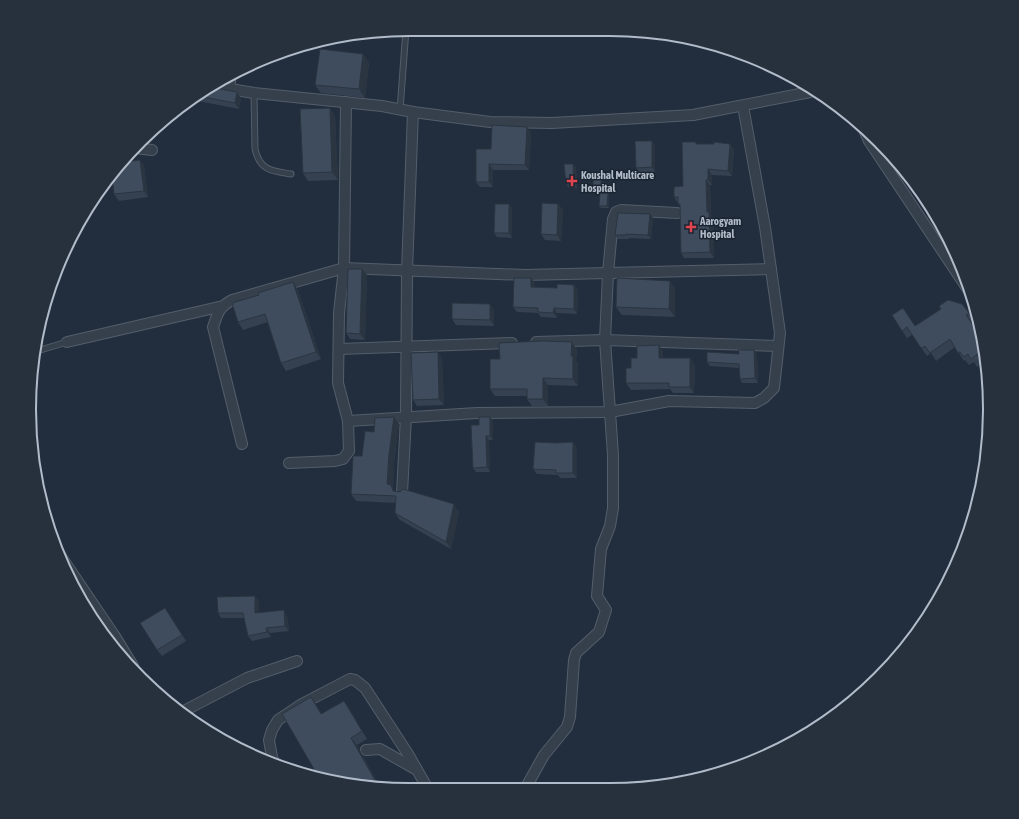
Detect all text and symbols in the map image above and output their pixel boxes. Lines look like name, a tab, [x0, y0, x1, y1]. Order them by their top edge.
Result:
place label: Koushal Multicare Hospital	[581, 169, 654, 194]
marker: Koushal Multicare Hospital	[566, 175, 578, 187]
place label: Aarogyam Hospital	[699, 215, 741, 240]
marker: Aarogyam Hospital	[685, 221, 697, 233]

